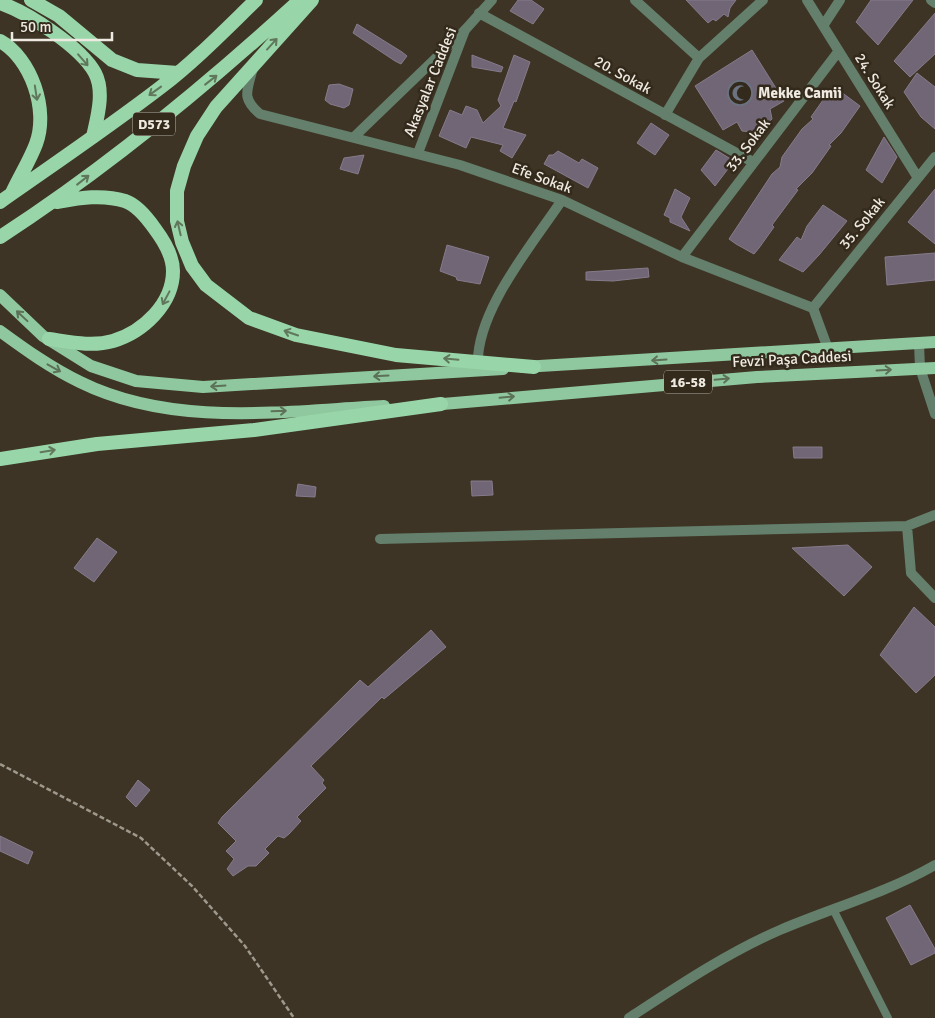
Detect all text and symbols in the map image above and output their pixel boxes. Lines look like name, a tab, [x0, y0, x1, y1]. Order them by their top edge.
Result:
scale bar	[12, 10, 112, 42]
text: 50 m	[20, 18, 51, 36]
street label: Akasyalar Caddesi	[400, 25, 460, 139]
one-way arrow	[266, 38, 278, 51]
street label: 24. Sokak	[851, 50, 899, 113]
street label: 20. Sokak	[591, 52, 655, 98]
one-way arrow	[77, 53, 89, 66]
one-way arrow	[204, 74, 217, 85]
mosque icon: Mekke Camii	[727, 80, 753, 106]
place label: Mekke Camii	[758, 84, 842, 102]
one-way arrow	[32, 85, 42, 101]
one-way arrow	[149, 86, 162, 97]
road number: D573	[133, 112, 175, 136]
street label: 33. Sokak	[722, 114, 774, 175]
street label: Efe Sokak	[509, 159, 575, 197]
one-way arrow	[76, 174, 89, 185]
street label: 35. Sokak	[835, 193, 889, 253]
one-way arrow	[173, 221, 183, 237]
one-way arrow	[161, 291, 171, 306]
one-way arrow	[16, 310, 29, 322]
one-way arrow	[283, 328, 299, 337]
street label: Fevzi Paşa Caddesi	[732, 347, 852, 371]
one-way arrow	[443, 355, 459, 364]
one-way arrow	[652, 355, 668, 364]
one-way arrow	[47, 364, 61, 374]
one-way arrow	[876, 366, 892, 375]
road number: 16-58	[664, 371, 712, 394]
one-way arrow	[373, 372, 389, 381]
one-way arrow	[713, 375, 729, 384]
one-way arrow	[211, 382, 227, 391]
one-way arrow	[499, 392, 515, 402]
one-way arrow	[270, 406, 287, 416]
one-way arrow	[40, 446, 56, 456]

